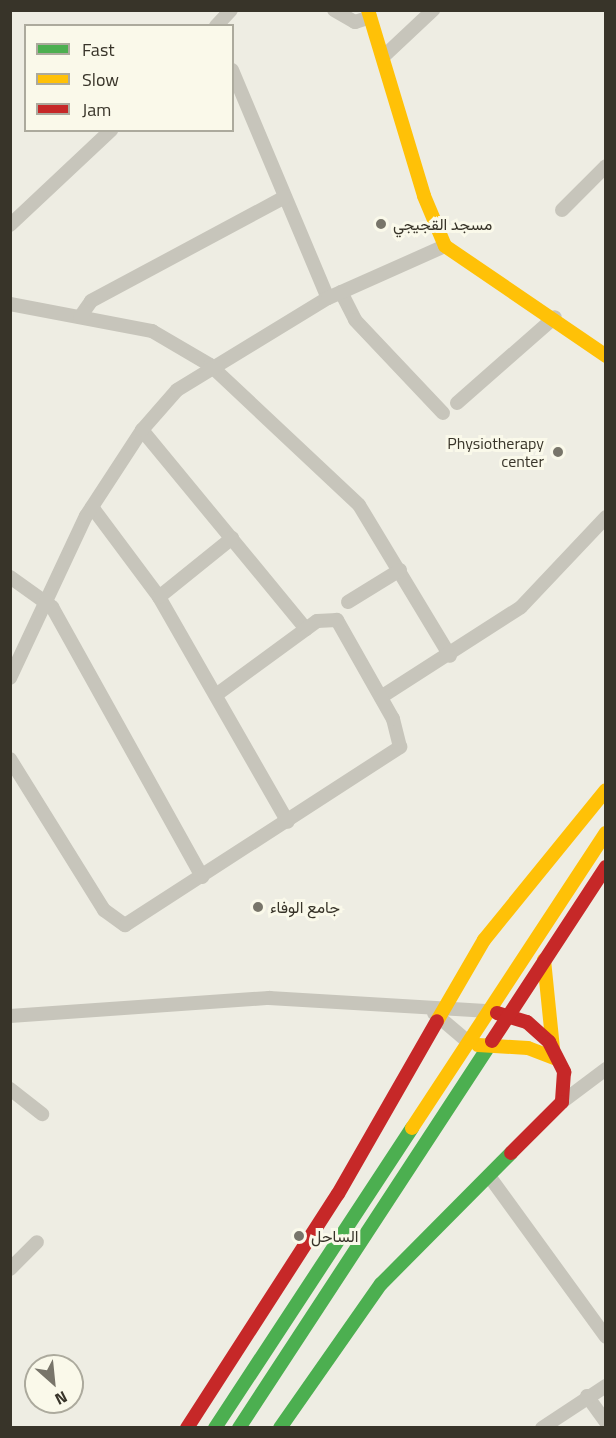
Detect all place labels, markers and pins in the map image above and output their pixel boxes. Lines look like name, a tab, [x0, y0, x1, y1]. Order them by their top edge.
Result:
place label: مسجد القجيجي	[393, 214, 492, 234]
marker: مسجد القجيجي	[374, 217, 388, 231]
place label: Physiotherapy center	[447, 433, 544, 471]
marker: Physiotherapy center	[549, 443, 567, 461]
place label: جامع الوفاء	[270, 897, 340, 917]
marker: جامع الوفاء	[251, 900, 265, 914]
place label: الساحل	[311, 1226, 358, 1246]
marker: الساحل	[292, 1229, 306, 1243]

